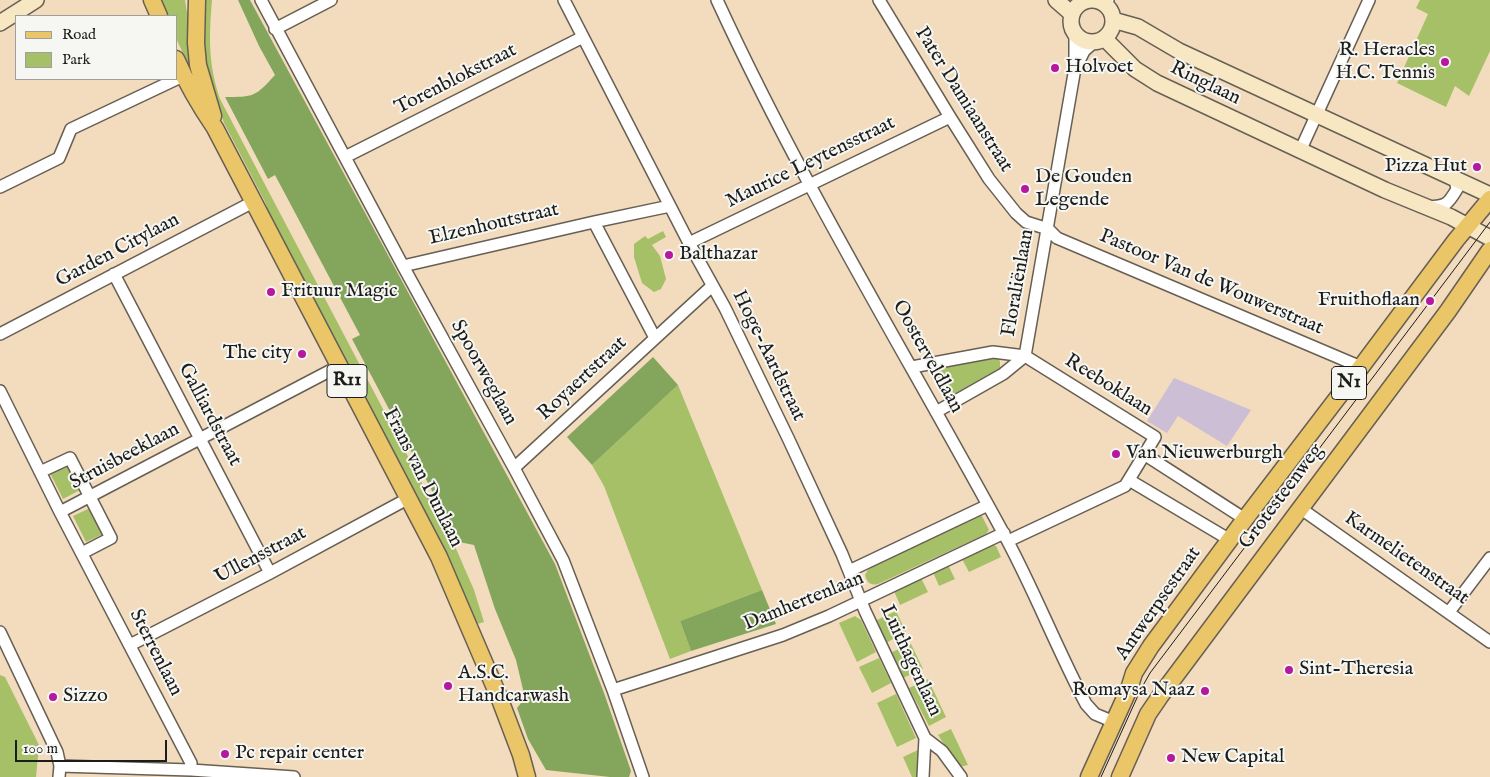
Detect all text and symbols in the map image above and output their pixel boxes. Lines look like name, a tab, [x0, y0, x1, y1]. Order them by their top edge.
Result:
legend	[15, 15, 178, 80]
street label: Pater Damiaanstraat	[909, 23, 1017, 177]
text: Road	[62, 25, 96, 44]
street label: Torenblokstraat	[391, 39, 521, 121]
place label: R. Heracles H.C. Tennis	[1335, 39, 1435, 86]
text: Park	[62, 50, 91, 69]
place label: Holvoet	[1065, 56, 1133, 80]
marker: R. Heracles H.C. Tennis	[1439, 56, 1451, 68]
street label: Ringlaan	[1166, 57, 1244, 111]
marker: Holvoet	[1049, 62, 1061, 74]
street label: Maurice Leytensstraat	[723, 112, 899, 214]
place label: Pizza Hut	[1384, 155, 1467, 179]
marker: Pizza Hut	[1471, 161, 1483, 173]
place label: De Gouden Legende	[1035, 166, 1132, 213]
marker: De Gouden Legende	[1019, 183, 1031, 195]
street label: Elzenhoutstraat	[427, 198, 561, 252]
street label: Garden Citylaan	[52, 208, 184, 294]
street label: Pastoor Van de Wouwerstraat	[1095, 225, 1327, 341]
street label: Floraliënlaan	[998, 227, 1040, 339]
place label: Balthazar	[679, 243, 758, 267]
marker: Balthazar	[663, 249, 675, 261]
place label: Frituur Magic	[281, 280, 398, 304]
marker: Frituur Magic	[265, 286, 277, 298]
street label: Hoge-Aardstraat	[726, 287, 810, 425]
place label: Fruithoflaan	[1318, 289, 1420, 313]
marker: Fruithoflaan	[1424, 295, 1436, 307]
street label: Oosterveldlaan	[886, 296, 968, 418]
street label: Spoorweglaan	[444, 316, 522, 430]
street label: Royaertstraat	[534, 332, 632, 426]
place label: The city	[223, 342, 292, 366]
marker: The city	[296, 348, 308, 360]
street label: Reeboklaan	[1060, 350, 1156, 422]
street label: Galliardstraat	[172, 360, 246, 470]
road number: R11	[327, 364, 367, 398]
road number: N1	[1332, 366, 1366, 399]
street label: Frans van Dunlaan	[376, 404, 468, 552]
street label: Struisbeeklaan	[66, 418, 184, 496]
street label: Grotesteenweg	[1235, 440, 1329, 554]
place label: Van Nieuwerburgh	[1126, 442, 1283, 466]
marker: Van Nieuwerburgh	[1110, 448, 1122, 460]
street label: Karmelietenstraat	[1339, 507, 1473, 611]
street label: Ullensstraat	[211, 522, 311, 590]
street label: Antwerpsestraat	[1111, 543, 1207, 665]
street label: Damhertenlaan	[740, 567, 868, 637]
street label: Luithagenlaan	[874, 601, 946, 721]
street label: Sterrenlaan	[123, 606, 187, 700]
place label: Sint-Theresia	[1299, 658, 1413, 682]
place label: A.S.C. Handcarwash	[458, 662, 569, 709]
marker: Sint-Theresia	[1283, 664, 1295, 676]
place label: Romaysa Naaz	[1072, 679, 1195, 703]
marker: A.S.C. Handcarwash	[442, 680, 454, 692]
place label: Sizzo	[63, 685, 108, 709]
marker: Romaysa Naaz	[1199, 685, 1211, 697]
marker: Sizzo	[47, 691, 59, 703]
scale bar	[18, 730, 170, 762]
text: 100 m	[23, 739, 58, 758]
place label: Pc repair center	[235, 742, 364, 766]
place label: New Capital	[1181, 746, 1284, 770]
marker: Pc repair center	[219, 748, 231, 760]
marker: New Capital	[1165, 752, 1177, 764]

